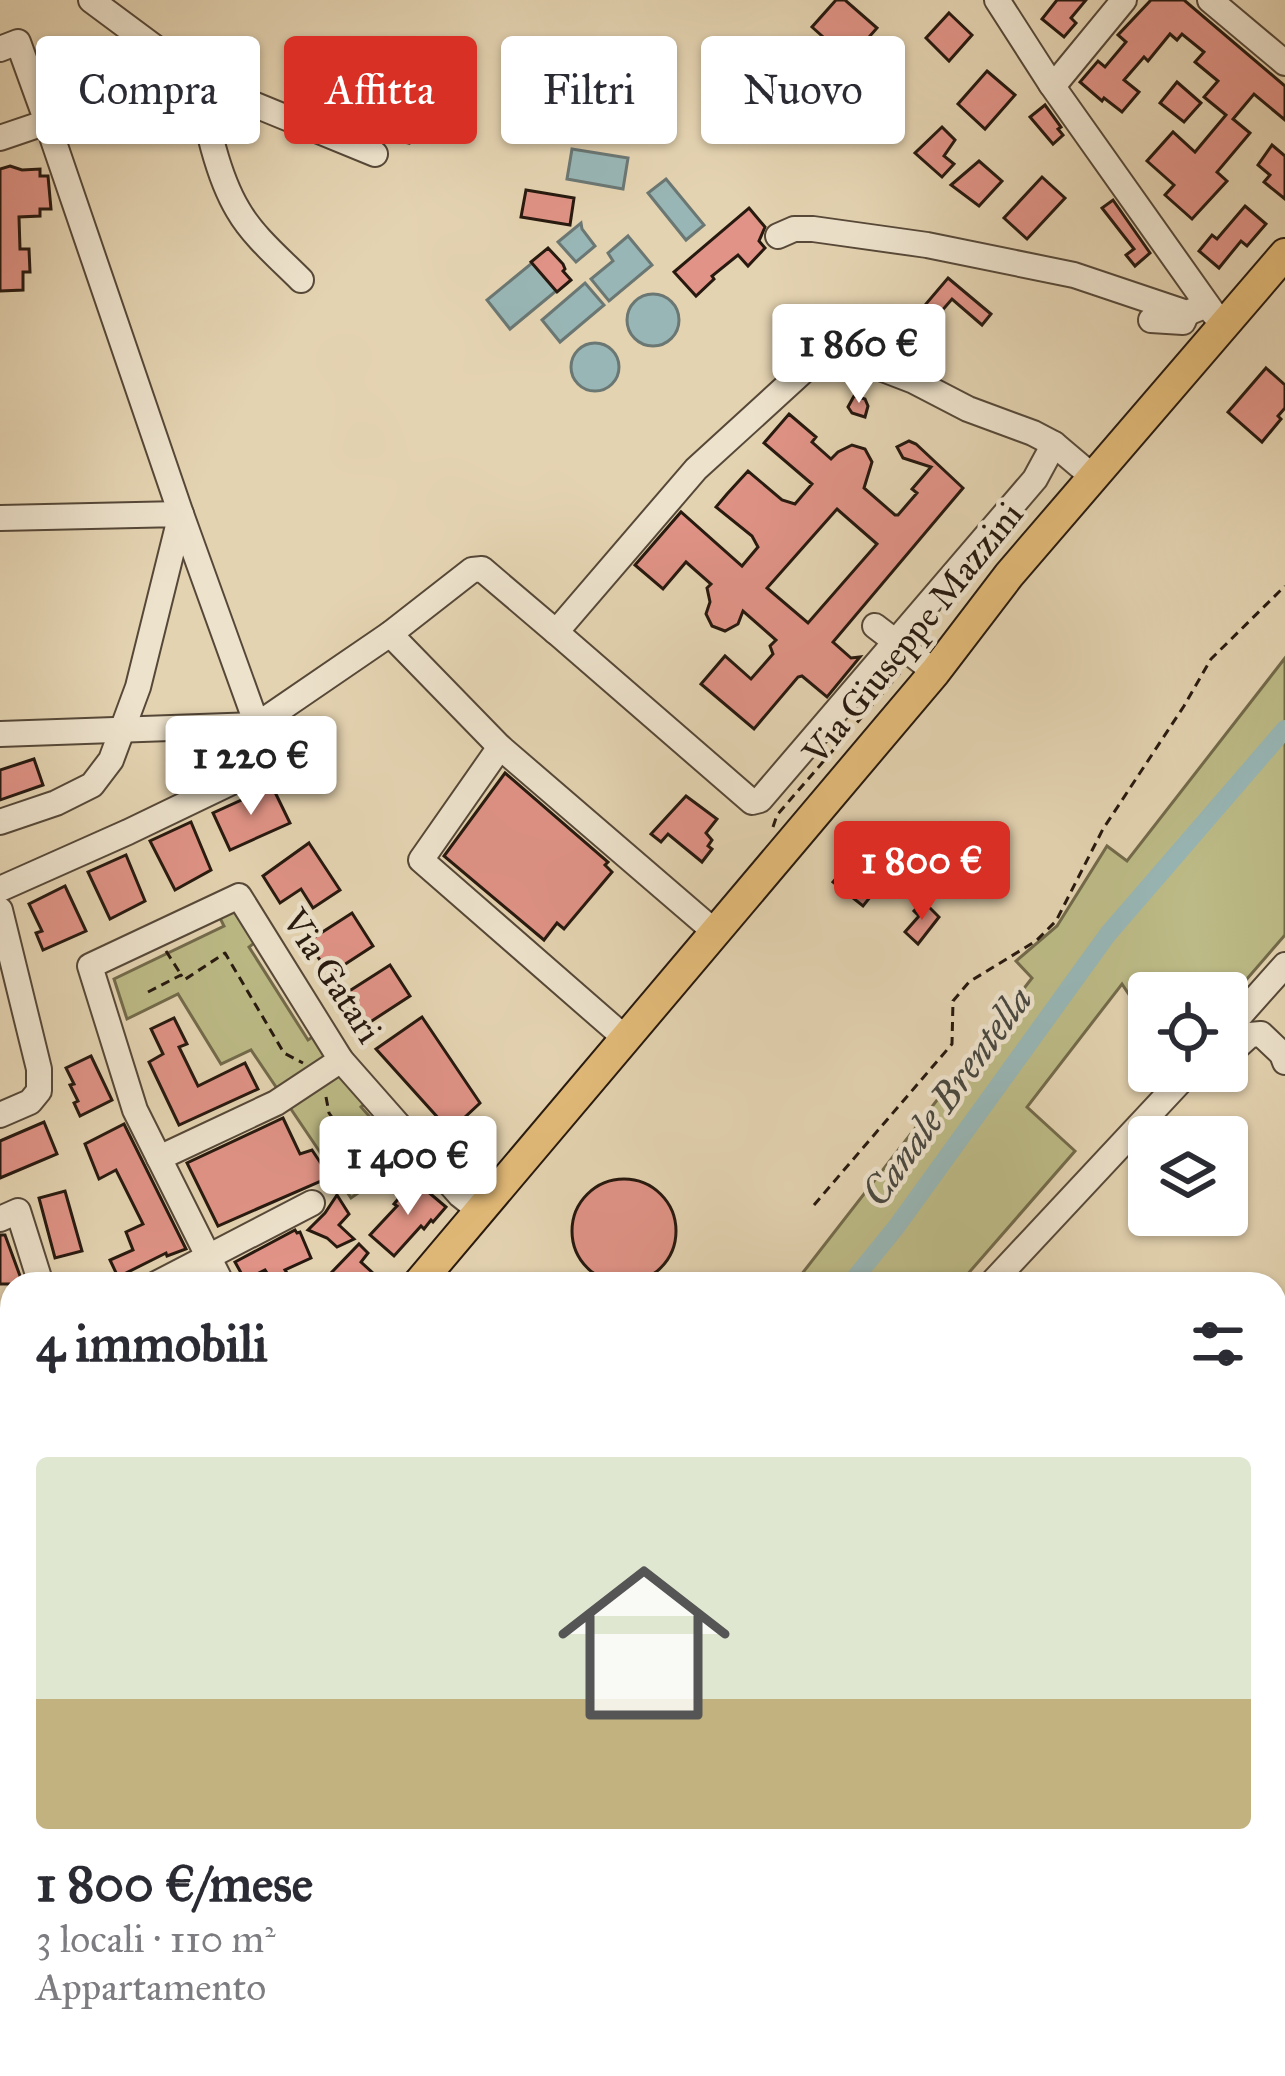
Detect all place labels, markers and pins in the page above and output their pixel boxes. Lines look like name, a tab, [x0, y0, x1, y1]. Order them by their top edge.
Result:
pin: 1 860 €	[748, 304, 970, 406]
pin: 1 220 €	[140, 716, 362, 818]
pin: 1 800 €	[811, 821, 1033, 923]
pin: 1 400 €	[297, 1116, 519, 1218]

